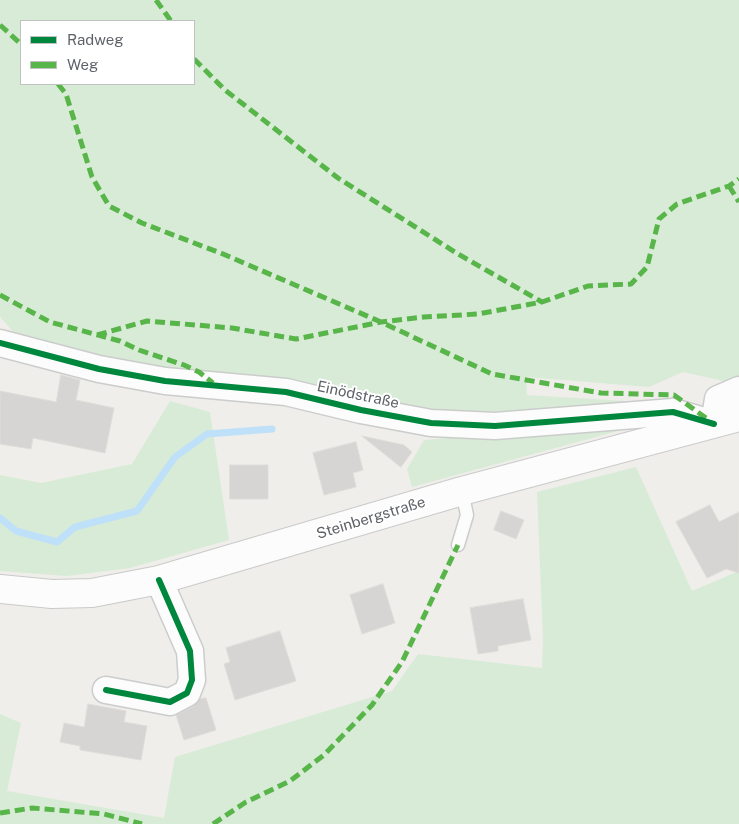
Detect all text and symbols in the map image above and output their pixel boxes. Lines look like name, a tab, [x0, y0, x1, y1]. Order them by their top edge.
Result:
legend	[20, 20, 195, 85]
text: Radweg	[67, 31, 124, 48]
text: Weg	[67, 56, 98, 73]
street label: Einödstraße	[315, 378, 401, 412]
street label: Steinbergstraße	[314, 493, 428, 543]

